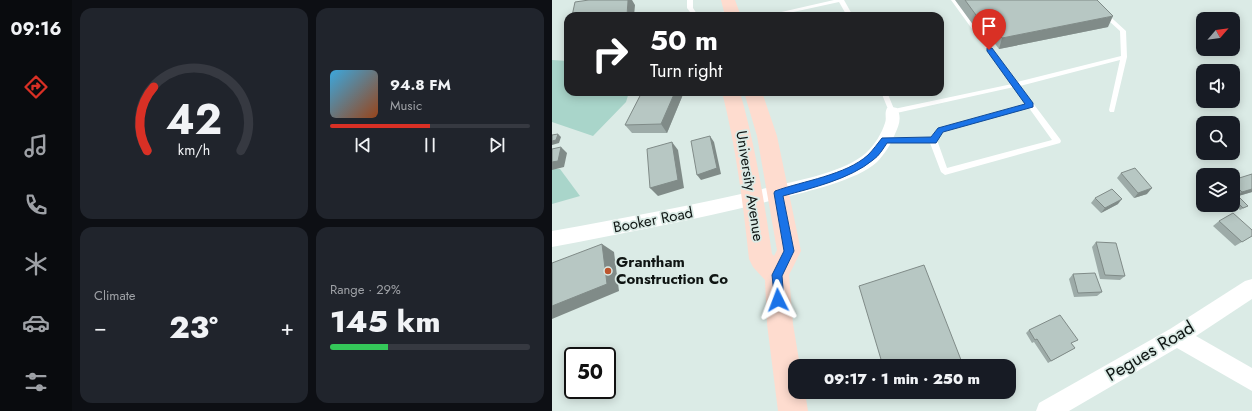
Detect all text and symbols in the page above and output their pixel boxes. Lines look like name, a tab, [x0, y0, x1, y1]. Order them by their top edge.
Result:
pin	[972, 9, 1006, 50]
north arrow	[1196, 12, 1240, 56]
map controls	[1196, 12, 1240, 212]
icon: arrive	[978, 15, 1000, 37]
text: 09:16	[11, 16, 61, 42]
text: 50 m	[650, 20, 718, 61]
icon: right	[584, 28, 636, 80]
text: Turn right	[650, 58, 722, 84]
button: sound	[1196, 64, 1240, 108]
icon: directions	[22, 73, 50, 101]
text: 94.8 FM	[390, 74, 451, 96]
text: 42	[166, 89, 222, 150]
text: Music	[390, 96, 422, 115]
button: search	[1196, 116, 1240, 160]
street label: University Avenue	[730, 129, 770, 243]
icon: music	[22, 132, 50, 160]
icon: previous	[352, 134, 374, 156]
icon: pause	[419, 134, 441, 156]
icon: next	[486, 134, 508, 156]
text: km/h	[178, 140, 210, 160]
button: layers	[1196, 168, 1240, 212]
icon: phone	[22, 191, 50, 219]
street label: Booker Road	[611, 201, 695, 239]
icon: climate	[22, 250, 50, 278]
place label: Grantham Construction Co	[616, 251, 728, 290]
marker: Grantham Construction Co	[603, 266, 613, 276]
position arrow	[757, 279, 799, 321]
text: Range · 29%	[330, 280, 401, 299]
text: Climate	[94, 286, 135, 305]
text: 145 km	[330, 300, 440, 343]
text: 23°	[169, 306, 218, 349]
icon: car	[22, 309, 50, 337]
text: −	[94, 311, 107, 343]
text: +	[280, 311, 294, 343]
street label: Pegues Road	[1101, 314, 1199, 388]
speed limit sign: 50	[564, 347, 616, 399]
icon: filters	[22, 368, 50, 396]
text: 09:17 · 1 min · 250 m	[824, 368, 980, 390]

